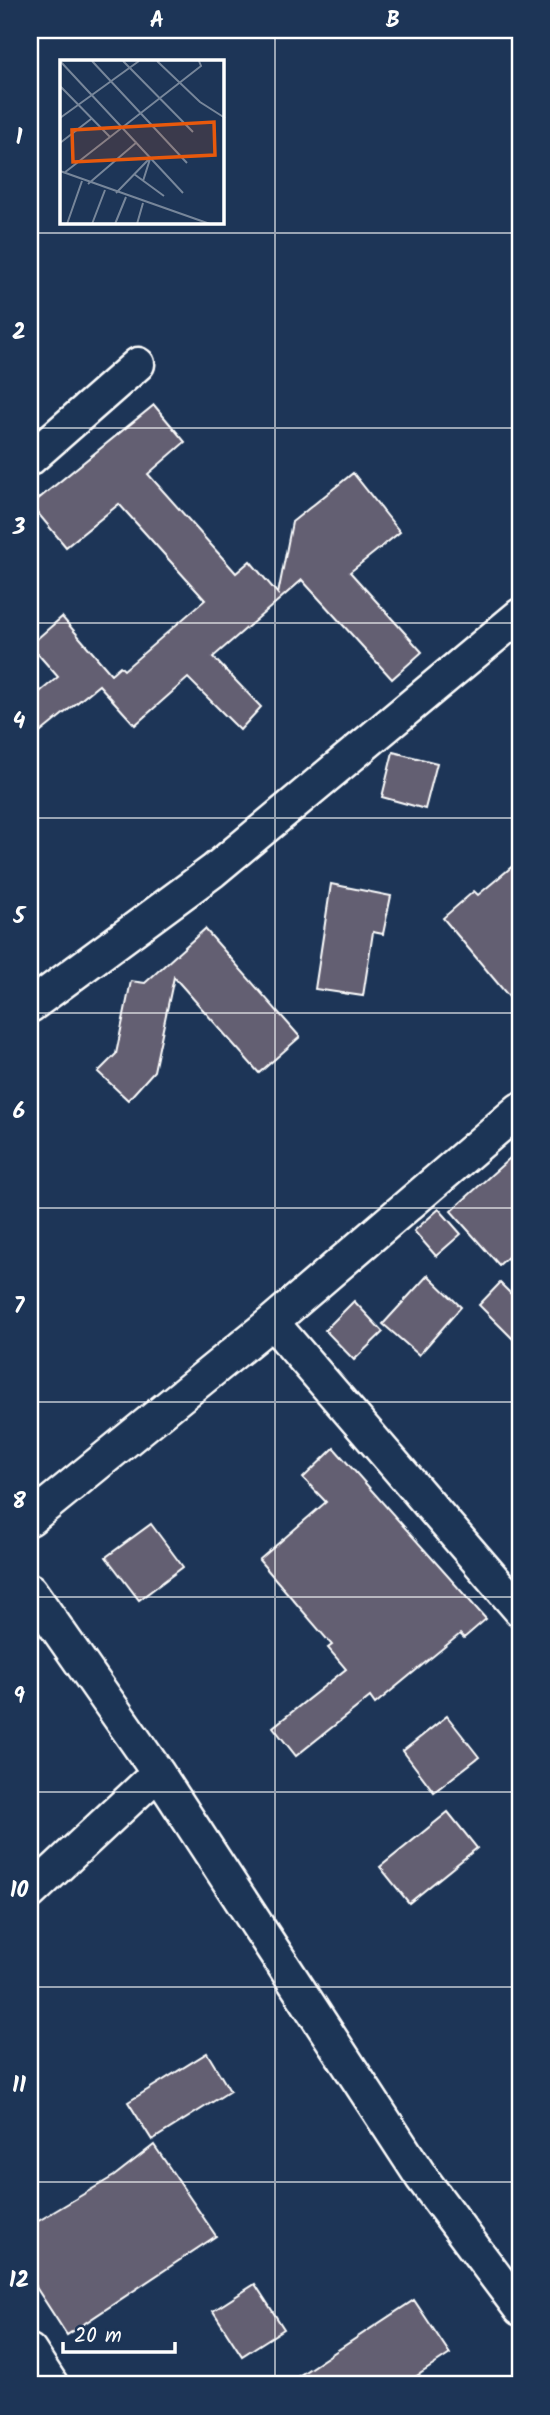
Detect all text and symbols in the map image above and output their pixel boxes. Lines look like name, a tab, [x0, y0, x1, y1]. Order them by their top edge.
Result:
text: A	[150, 3, 164, 39]
text: B	[386, 3, 400, 39]
inset map	[60, 60, 224, 224]
text: 1	[16, 120, 23, 156]
text: 2	[12, 315, 26, 351]
text: 3	[12, 510, 26, 546]
text: 4	[13, 704, 26, 740]
text: 5	[12, 899, 27, 935]
text: 6	[13, 1094, 25, 1130]
text: 7	[14, 1289, 26, 1325]
text: 8	[12, 1484, 26, 1520]
text: 9	[13, 1679, 25, 1715]
text: 10	[10, 1873, 29, 1909]
text: 11	[12, 2068, 26, 2104]
text: 12	[9, 2263, 29, 2299]
scale bar	[63, 2310, 175, 2354]
text: 20 m	[74, 2320, 122, 2353]

